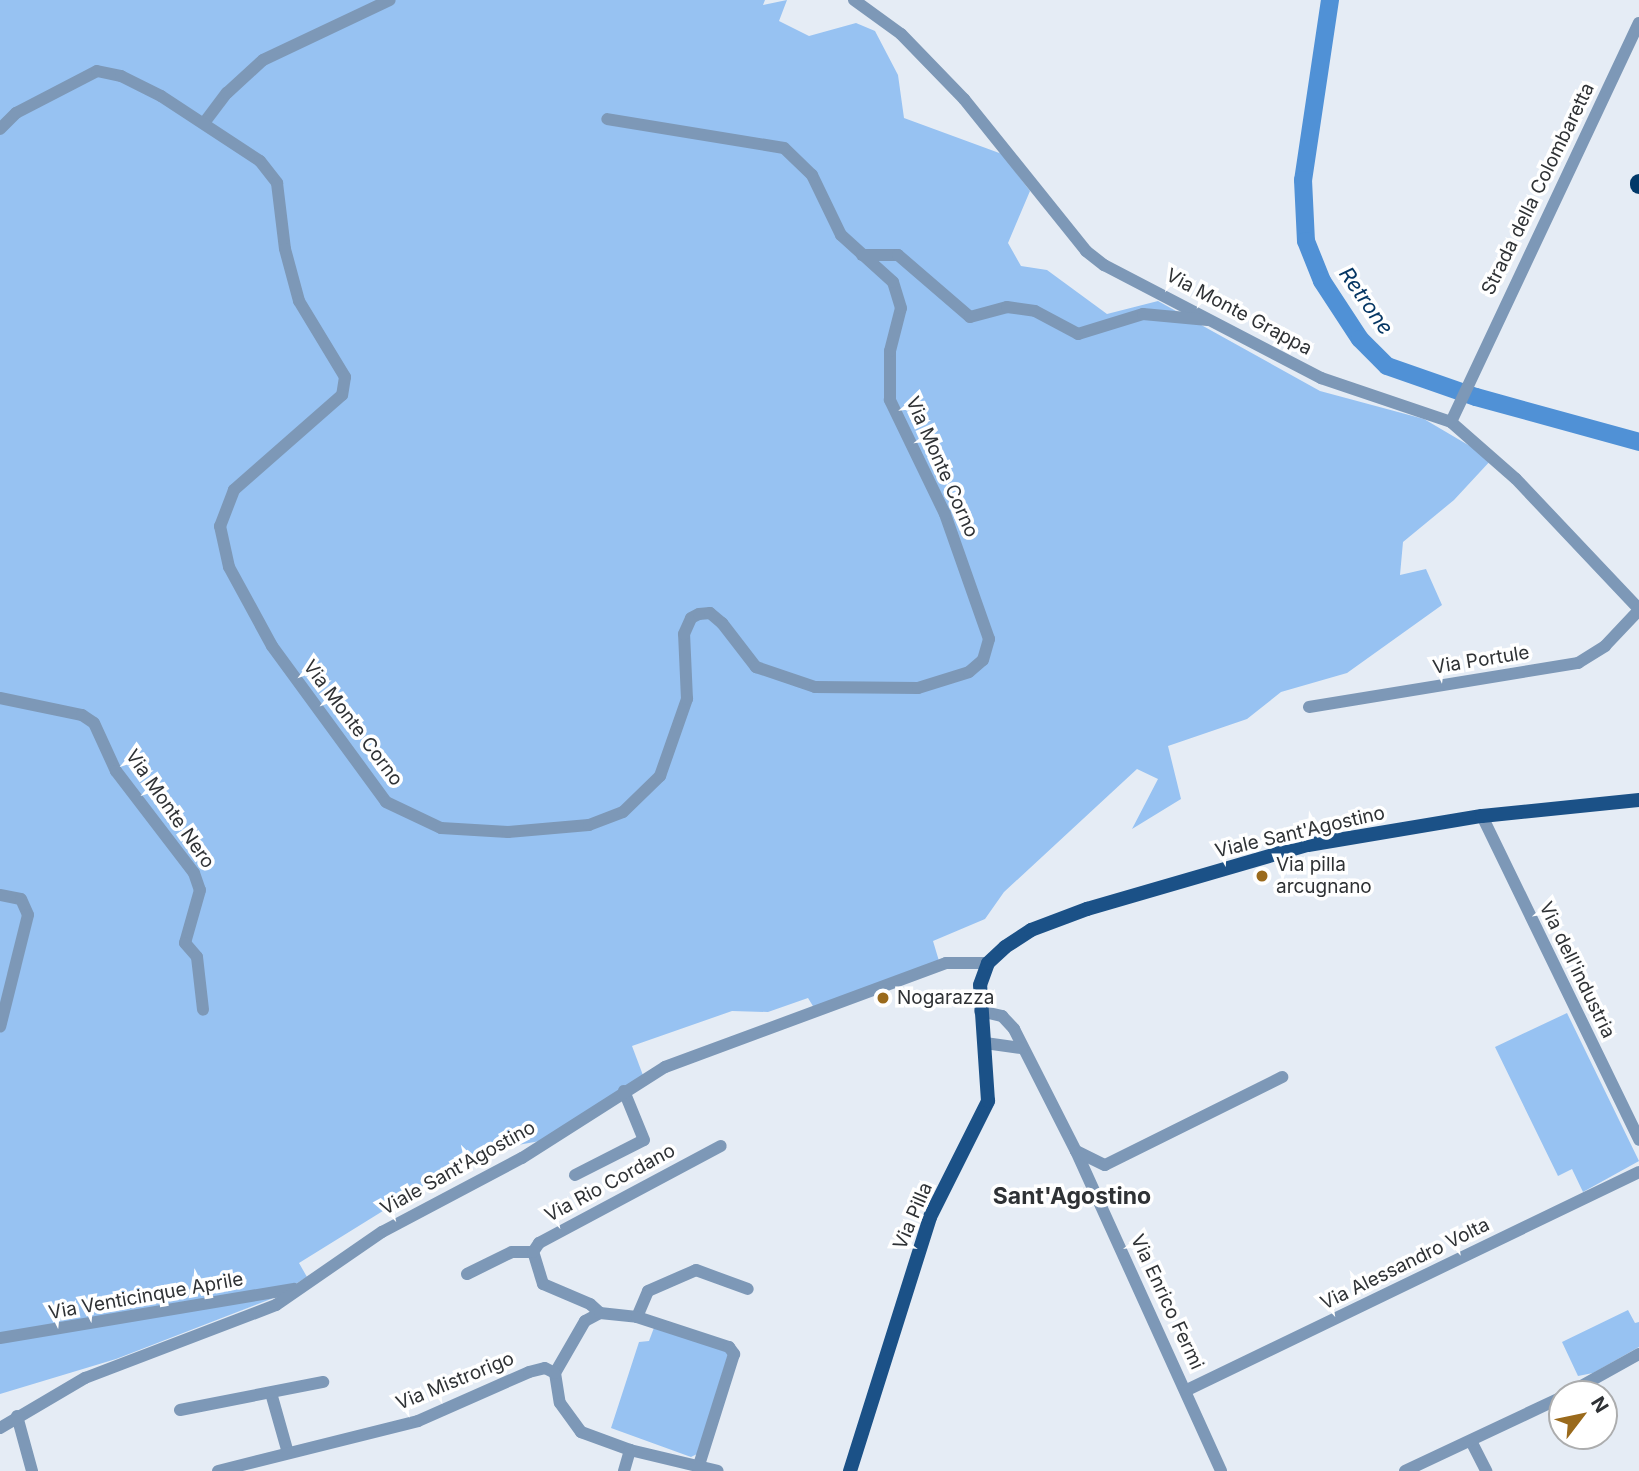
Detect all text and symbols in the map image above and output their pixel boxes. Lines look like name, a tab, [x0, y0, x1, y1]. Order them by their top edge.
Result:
street label: Strada della Colombaretta	[1477, 79, 1599, 299]
water label: Retrone	[1334, 262, 1398, 340]
street label: Via Monte Grappa	[1162, 264, 1316, 360]
street label: Via Monte Corno	[901, 393, 983, 541]
street label: Via Portule	[1431, 641, 1531, 679]
street label: Via Monte Corno	[298, 656, 408, 790]
street label: Via Monte Nero	[121, 745, 219, 873]
street label: Viale Sant'Agostino	[1213, 801, 1387, 863]
place label: Via pilla arcugnano	[1276, 854, 1372, 898]
marker: Via pilla arcugnano	[1254, 868, 1270, 884]
street label: Via dell'industria	[1534, 898, 1620, 1042]
place label: Nogarazza	[897, 987, 995, 1009]
marker: Nogarazza	[875, 990, 891, 1006]
street label: Viale Sant'Agostino	[377, 1116, 539, 1220]
street label: Via Rio Cordano	[541, 1139, 679, 1227]
street label: Via Pilla	[889, 1179, 937, 1253]
district label: Sant'Agostino	[993, 1182, 1151, 1210]
street label: Via Alessandro Volta	[1317, 1213, 1493, 1315]
street label: Via Enrico Fermi	[1126, 1231, 1208, 1373]
street label: Via Venticinque Aprile	[47, 1268, 245, 1324]
street label: Via Mistrorigo	[393, 1347, 517, 1415]
north arrow	[1548, 1380, 1618, 1450]
text: N	[1586, 1392, 1613, 1417]

